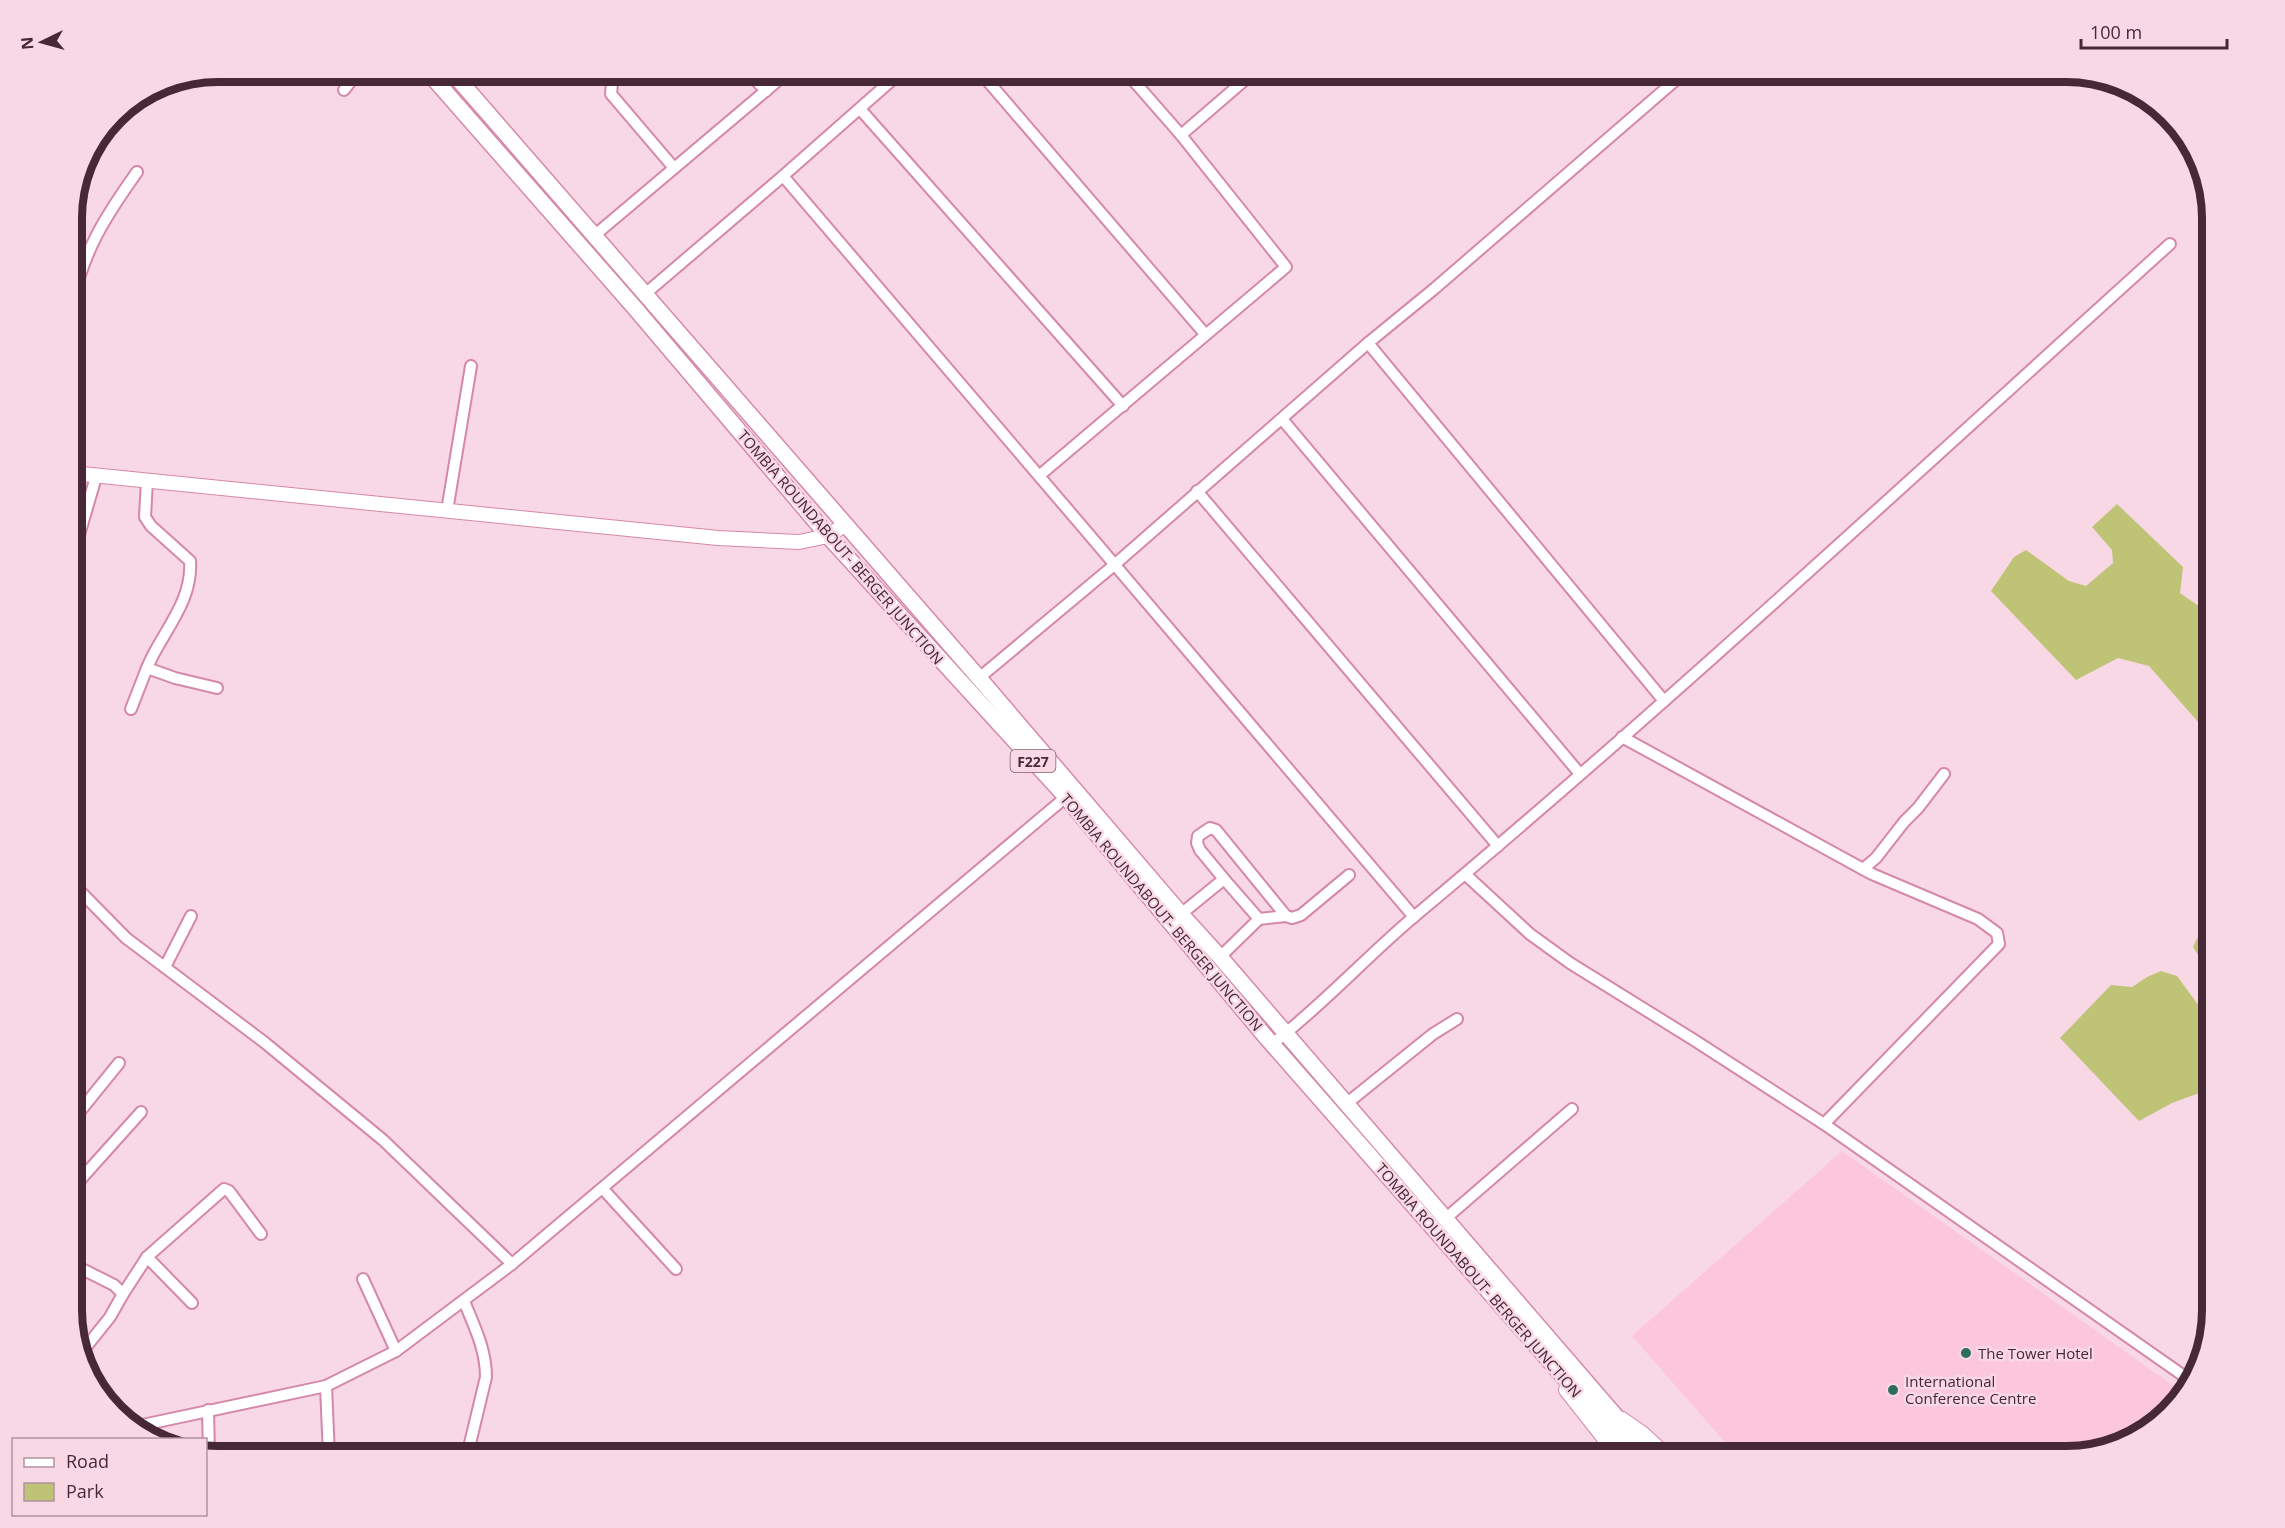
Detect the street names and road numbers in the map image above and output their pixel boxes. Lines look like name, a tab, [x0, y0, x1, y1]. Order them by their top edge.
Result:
street label: TOMBIA ROUNDABOUT- BERGER JUNCTION	[734, 426, 948, 668]
road number: F227	[1010, 750, 1056, 772]
street label: TOMBIA ROUNDABOUT- BERGER JUNCTION	[1057, 789, 1267, 1035]
street label: TOMBIA ROUNDABOUT- BERGER JUNCTION	[1372, 1159, 1586, 1401]

